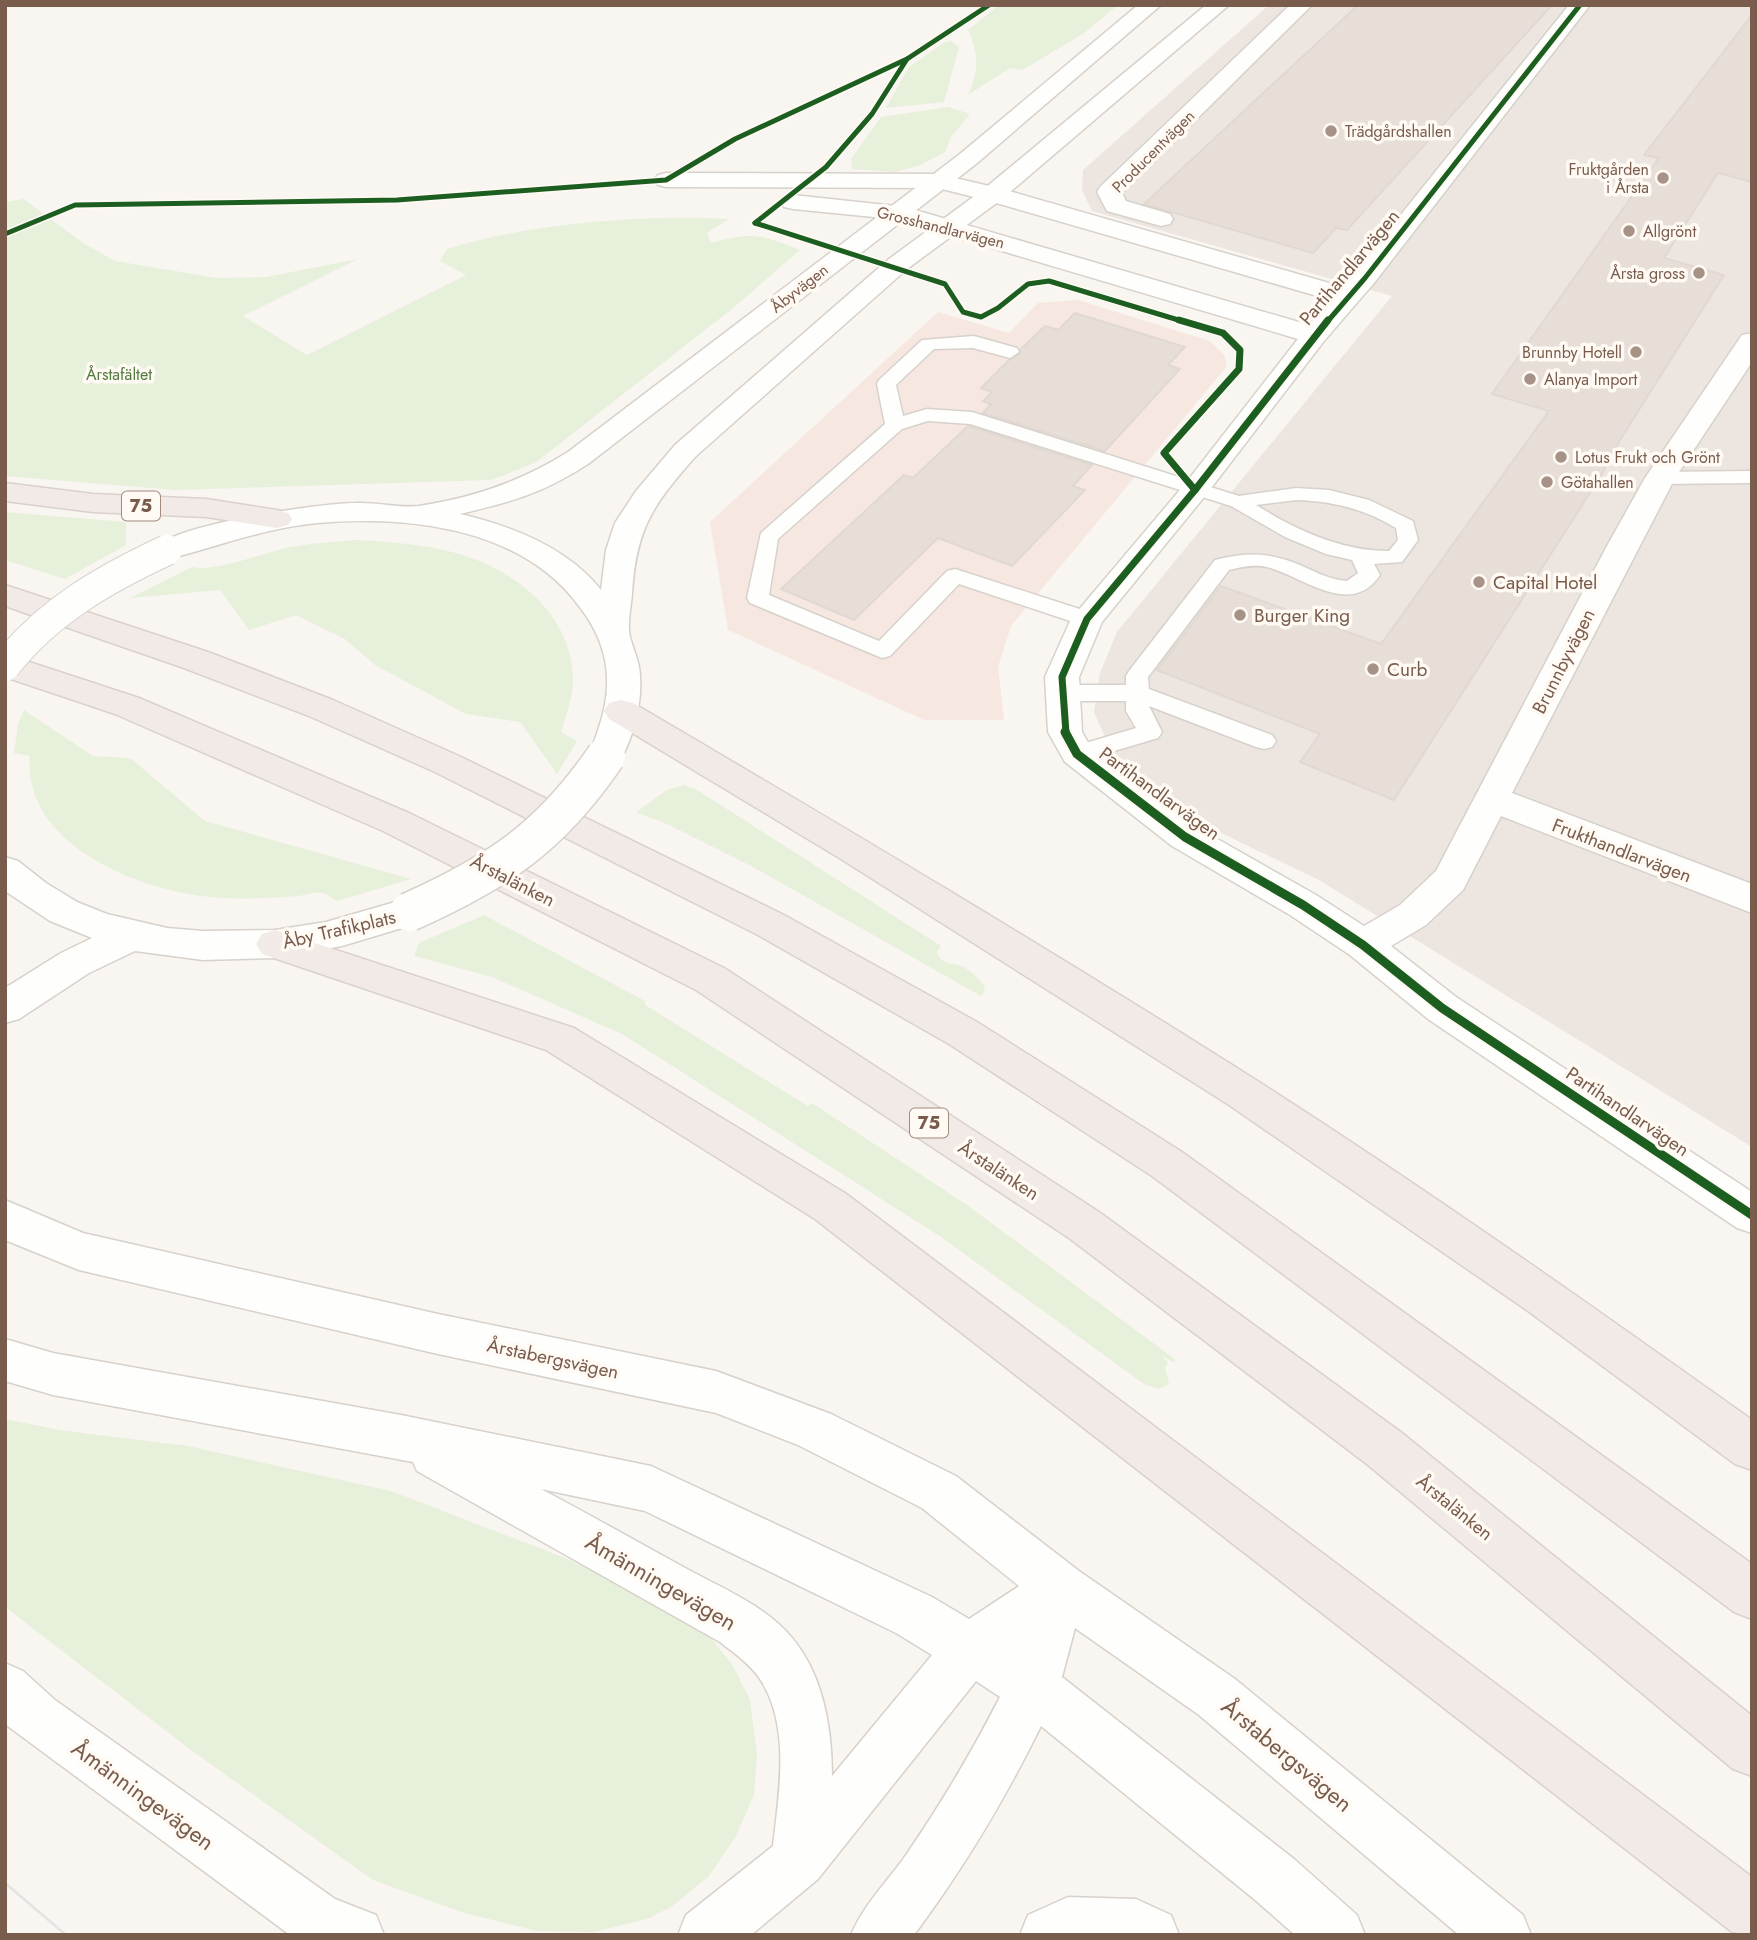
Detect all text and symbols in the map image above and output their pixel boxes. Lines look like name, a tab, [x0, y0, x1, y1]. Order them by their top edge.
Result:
street label: Producentvägen	[1107, 105, 1200, 198]
place label: Trädgårdshallen	[1345, 120, 1452, 143]
marker: Trädgårdshallen	[1323, 123, 1339, 139]
place label: Fruktgården i Årsta	[1568, 158, 1649, 199]
marker: Fruktgården i Årsta	[1655, 170, 1671, 186]
street label: Grosshandlarvägen	[875, 201, 1007, 254]
street label: Partihandlarvägen	[1293, 204, 1406, 331]
place label: Allgrönt	[1643, 220, 1696, 243]
marker: Allgrönt	[1621, 223, 1637, 239]
street label: Åbyvägen	[766, 259, 833, 318]
place label: Årsta gross	[1610, 262, 1685, 285]
marker: Årsta gross	[1691, 265, 1707, 281]
place label: Brunnby Hotell	[1522, 341, 1622, 364]
marker: Brunnby Hotell	[1628, 344, 1644, 360]
park label: Årstafältet	[86, 363, 152, 386]
place label: Alanya Import	[1544, 368, 1638, 391]
marker: Alanya Import	[1522, 371, 1538, 387]
place label: Lotus Frukt och Grönt	[1575, 446, 1720, 469]
marker: Lotus Frukt och Grönt	[1553, 449, 1569, 465]
place label: Götahallen	[1561, 471, 1634, 494]
marker: Götahallen	[1539, 474, 1555, 490]
road number: 75	[122, 492, 160, 520]
place label: Capital Hotel	[1493, 569, 1597, 596]
marker: Capital Hotel	[1471, 574, 1487, 590]
place label: Burger King	[1254, 602, 1350, 629]
street label: Brunnbyvägen	[1525, 604, 1602, 718]
marker: Burger King	[1232, 607, 1248, 623]
place label: Curb	[1387, 656, 1428, 683]
marker: Curb	[1365, 661, 1381, 677]
street label: Partihandlarvägen	[1094, 740, 1226, 847]
street label: Frukthandlarvägen	[1548, 811, 1695, 889]
street label: Årstalänken	[466, 848, 560, 913]
street label: Åby Trafikplats	[280, 903, 399, 956]
street label: Partihandlarvägen	[1561, 1060, 1695, 1163]
road number: 75	[910, 1108, 948, 1138]
street label: Årstalänken	[953, 1134, 1045, 1207]
street label: Årstabergsvägen	[485, 1331, 621, 1386]
street label: Årstalänken	[1411, 1468, 1499, 1547]
street label: Åmänningevägen	[579, 1525, 743, 1639]
street label: Årstabergsvägen	[1214, 1690, 1360, 1820]
street label: Åmänningevägen	[64, 1731, 222, 1859]

